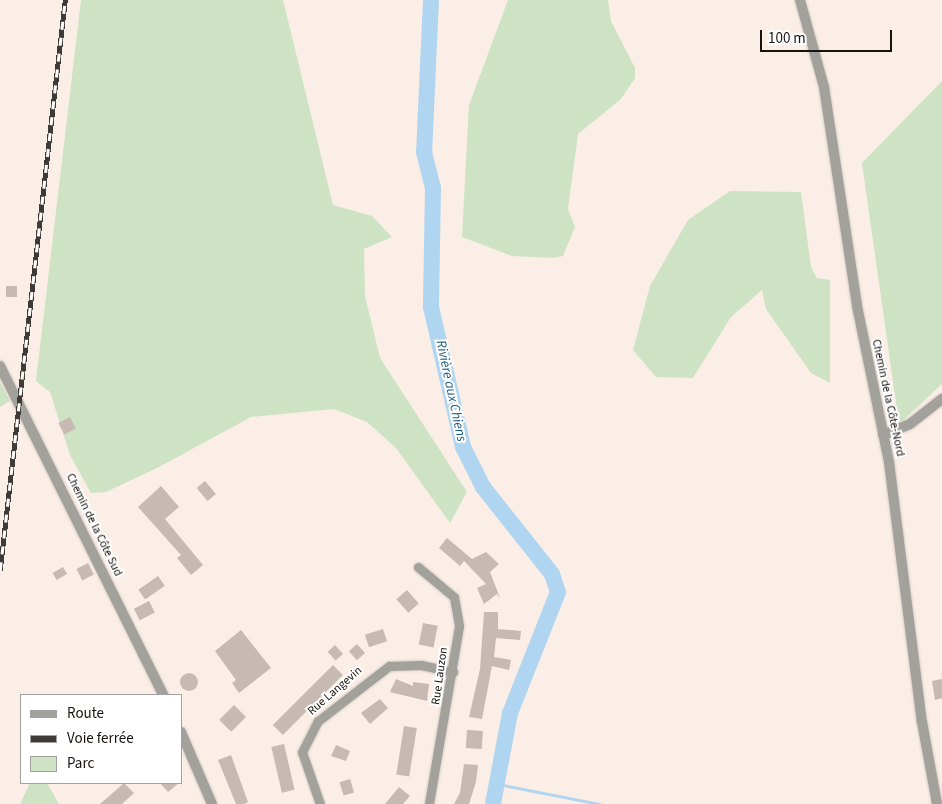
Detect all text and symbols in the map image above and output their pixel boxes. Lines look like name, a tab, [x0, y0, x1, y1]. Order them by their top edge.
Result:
scale bar	[762, 20, 894, 52]
text: 100 m	[768, 28, 806, 49]
street label: Chemin de la Côte-Nord	[869, 338, 907, 458]
water label: Rivière aux Chiens	[432, 339, 470, 443]
street label: Chemin de la Côte Sud	[63, 471, 125, 579]
street label: Rue Lauzon	[429, 646, 451, 706]
street label: Rue Langevin	[305, 664, 365, 718]
legend	[20, 694, 182, 784]
text: Route	[67, 703, 104, 724]
text: Voie ferrée	[67, 728, 134, 749]
text: Parc	[67, 753, 94, 774]

